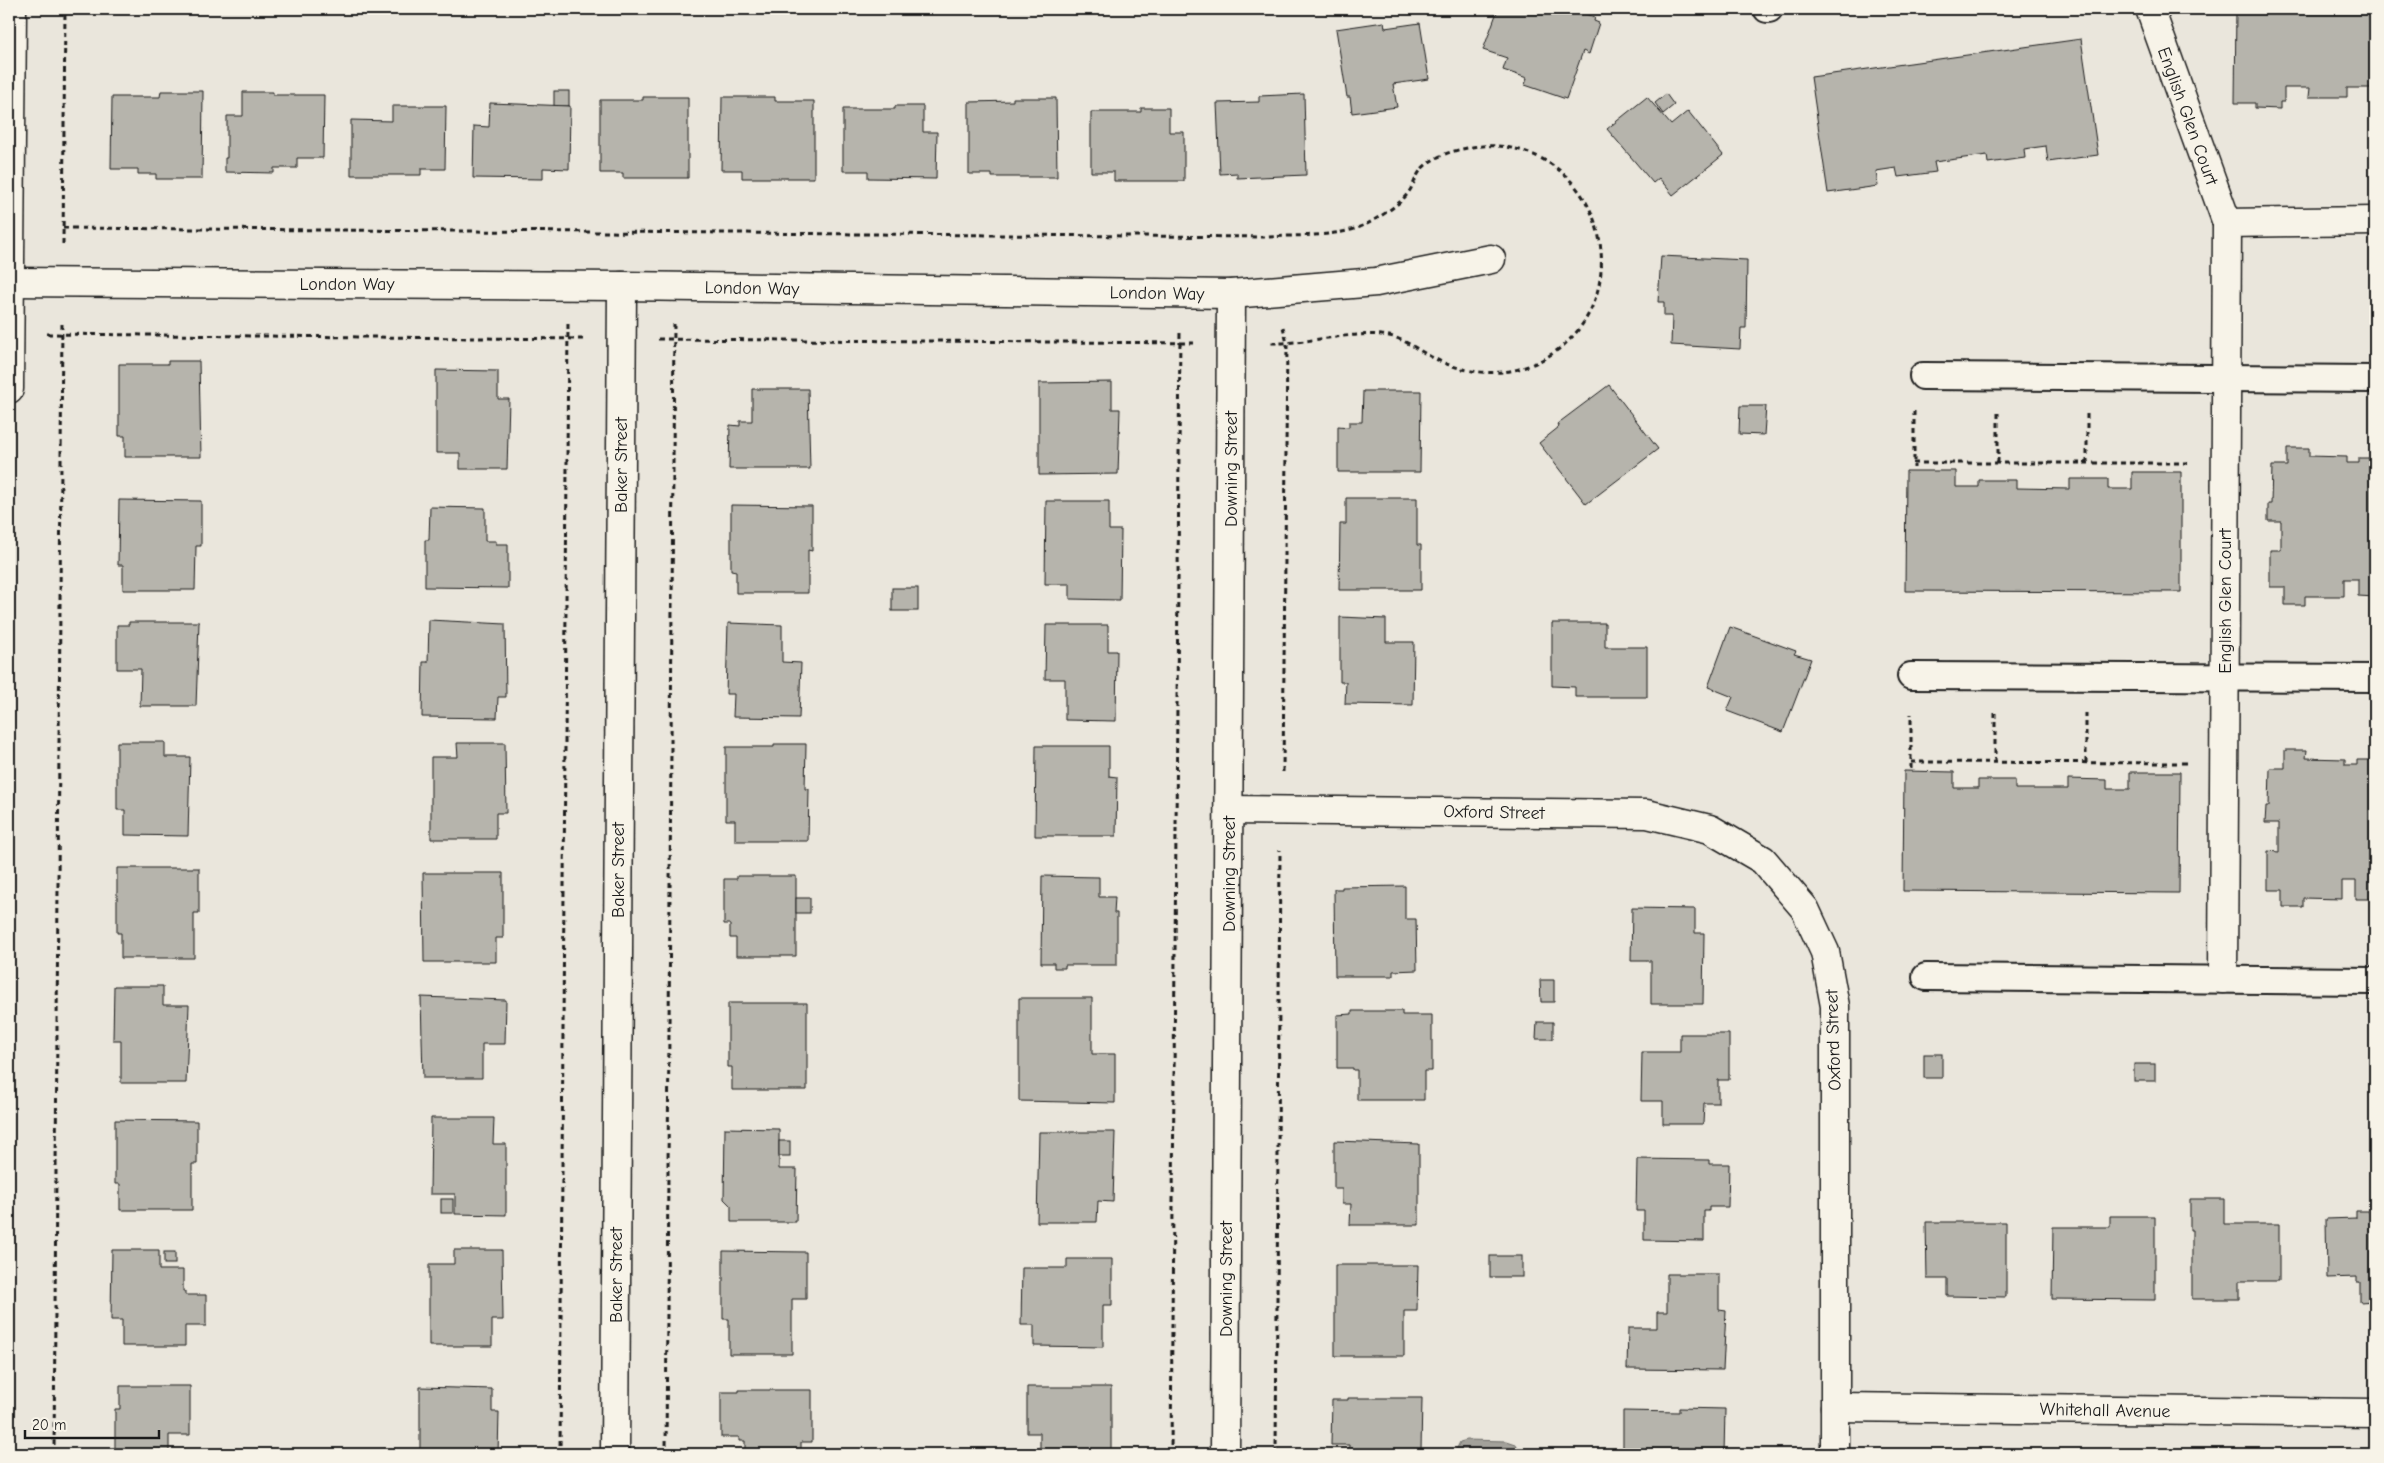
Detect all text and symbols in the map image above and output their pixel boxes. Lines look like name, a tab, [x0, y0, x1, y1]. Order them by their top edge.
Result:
street label: English Glen Court	[2153, 44, 2223, 189]
street label: London Way	[300, 274, 395, 295]
street label: London Way	[704, 277, 801, 300]
street label: London Way	[1109, 282, 1206, 305]
street label: Downing Street	[1221, 410, 1242, 527]
street label: Baker Street	[611, 416, 632, 513]
street label: English Glen Court	[2215, 527, 2236, 674]
street label: Oxford Street	[1443, 801, 1546, 824]
street label: Downing Street	[1219, 815, 1240, 932]
street label: Baker Street	[608, 821, 629, 918]
street label: Oxford Street	[1821, 988, 1846, 1091]
street label: Downing Street	[1216, 1220, 1237, 1337]
street label: Baker Street	[606, 1226, 627, 1323]
street label: Whitehall Avenue	[2039, 1399, 2170, 1422]
scale bar	[25, 1408, 159, 1440]
text: 20 m	[32, 1416, 66, 1434]

